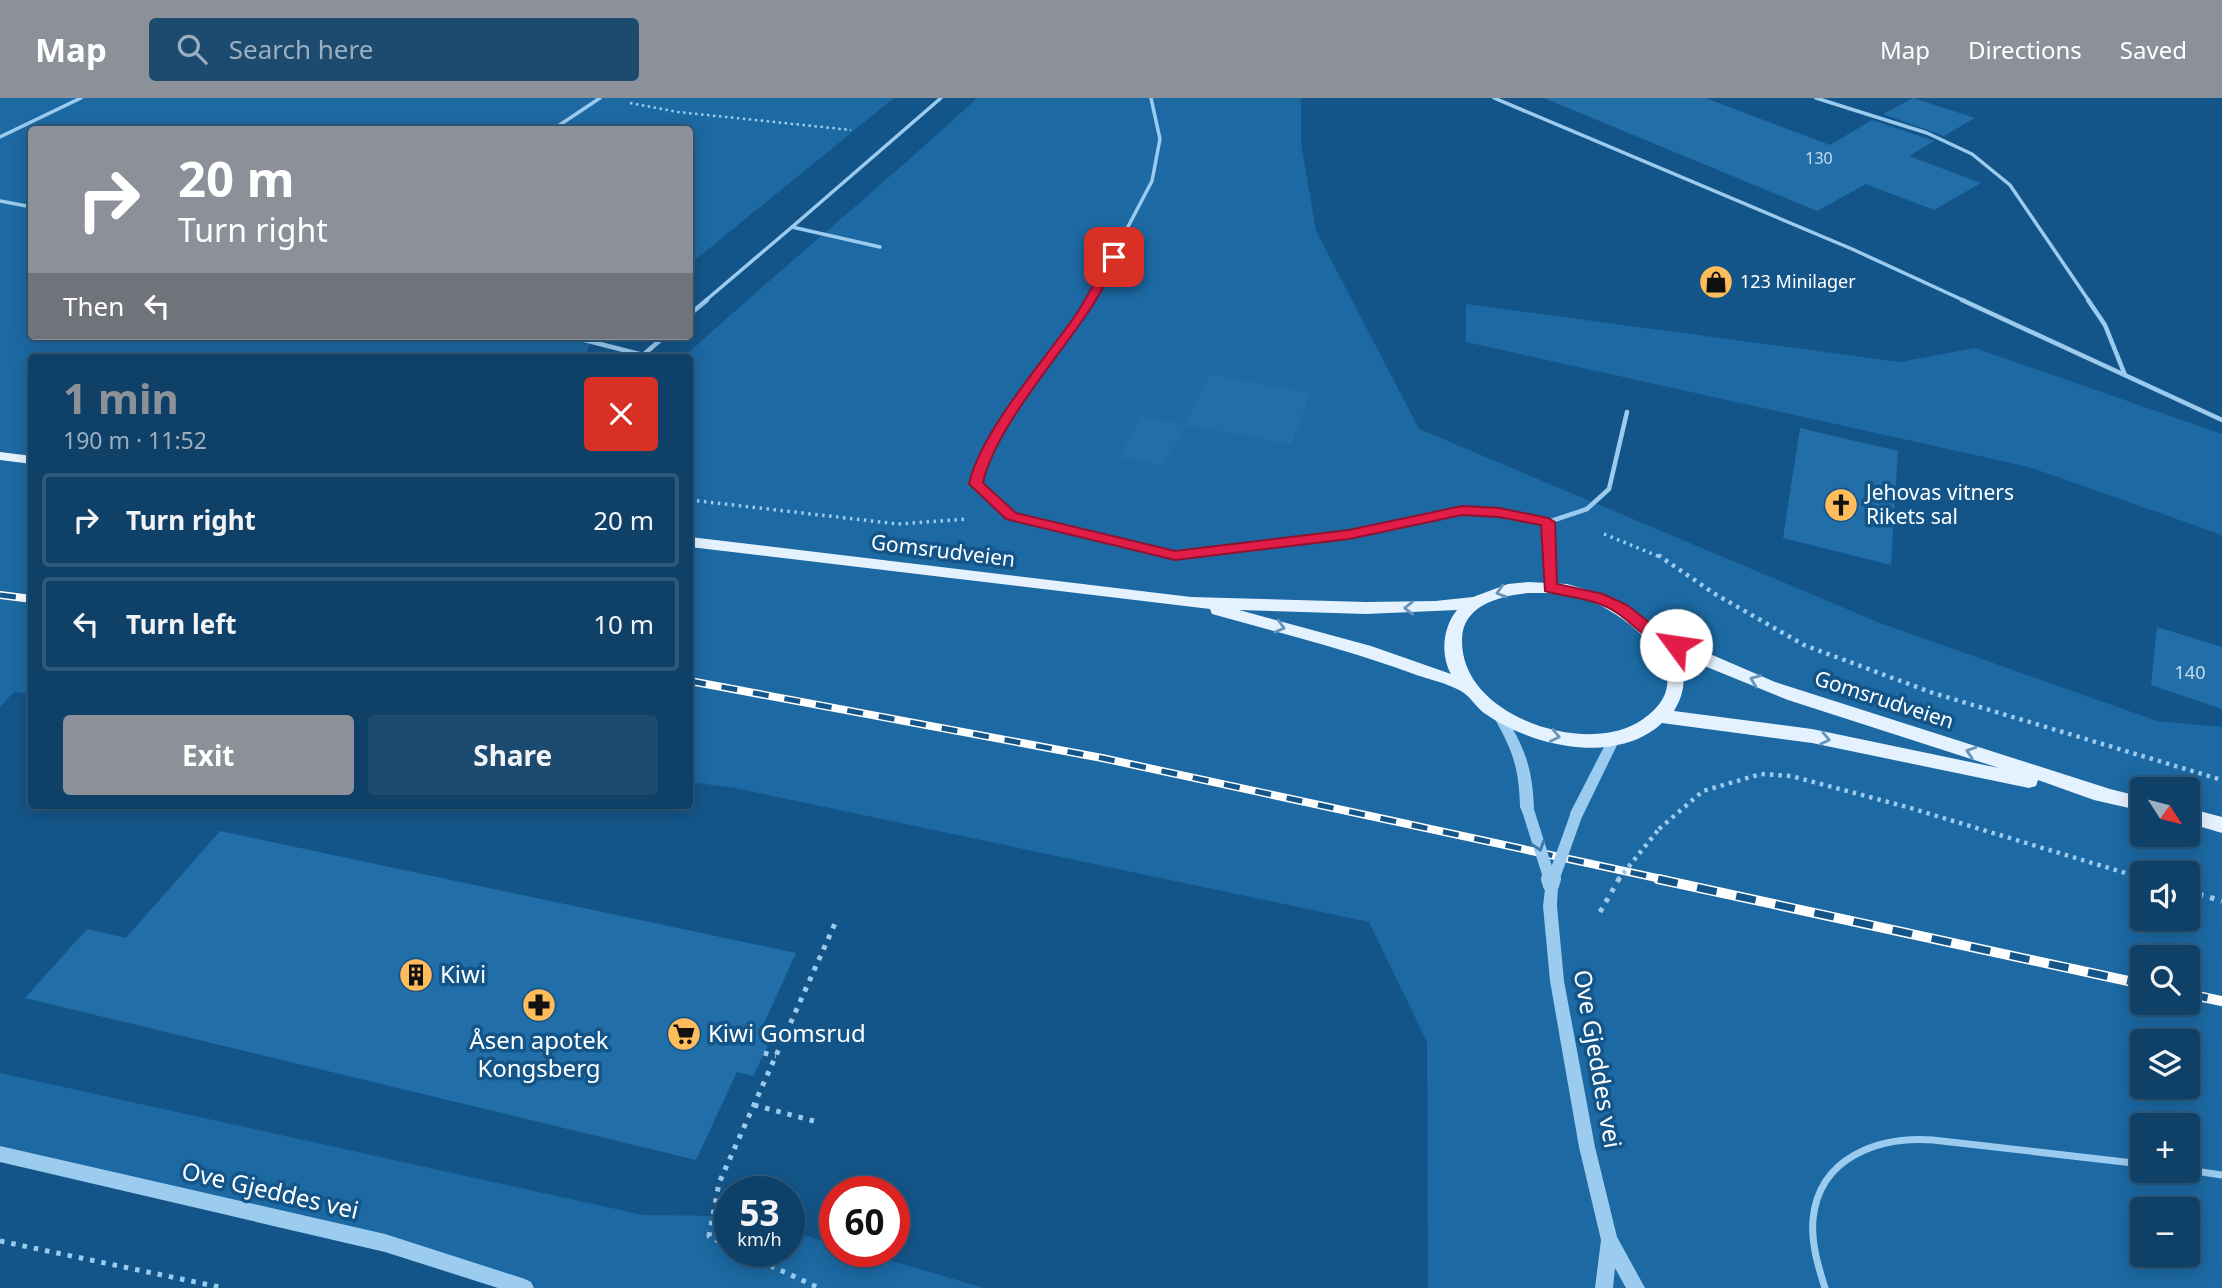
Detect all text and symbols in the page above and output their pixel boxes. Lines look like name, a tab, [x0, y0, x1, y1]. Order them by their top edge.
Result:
search box	[149, 18, 639, 81]
text: Map	[35, 27, 107, 72]
icon: search	[173, 30, 211, 68]
text: Search here	[229, 31, 373, 67]
text: Map	[1880, 33, 1930, 66]
text: Directions	[1968, 33, 2082, 66]
text: Saved	[2120, 33, 2187, 66]
text: 20 m	[178, 145, 295, 211]
house number: 130	[1805, 147, 1833, 169]
icon: right	[63, 154, 154, 245]
text: Turn right	[178, 208, 328, 251]
pin	[1084, 227, 1144, 287]
icon: arrive	[1095, 238, 1133, 276]
shop icon: 123 Minilager	[1697, 263, 1735, 301]
place label: 123 Minilager	[1740, 269, 1856, 293]
icon: left	[138, 287, 176, 325]
text: Then	[63, 288, 124, 324]
text: 1 min	[63, 369, 179, 426]
button: close	[584, 377, 658, 451]
text: 190 m · 11:52	[63, 424, 207, 456]
place label: Jehovas vitners Rikets sal	[1864, 478, 2014, 530]
church icon: Jehovas vitners Rikets sal	[1822, 486, 1860, 524]
icon: right	[67, 501, 105, 539]
text: Turn right	[126, 502, 256, 538]
text: 20 m	[593, 502, 654, 538]
street label: Gomsrudveien	[869, 527, 1017, 573]
one-way arrow	[1495, 583, 1507, 598]
one-way arrow	[1403, 600, 1414, 615]
icon: left	[67, 605, 105, 643]
text: Turn left	[126, 606, 237, 642]
text: 10 m	[593, 606, 654, 642]
position arrow	[1639, 608, 1713, 682]
one-way arrow	[1274, 619, 1286, 633]
house number: 140	[2175, 660, 2205, 684]
street label: Gomsrudveien	[1811, 663, 1958, 735]
one-way arrow	[1749, 674, 1761, 688]
button: Exit	[63, 715, 354, 795]
button: Share	[368, 715, 658, 795]
one-way arrow	[1549, 728, 1561, 743]
one-way arrow	[1819, 731, 1831, 745]
one-way arrow	[1965, 745, 1977, 760]
north arrow	[2130, 777, 2200, 847]
map controls	[2130, 777, 2200, 1267]
one-way arrow	[1531, 840, 1546, 852]
button: sound	[2130, 861, 2200, 931]
button: search	[2130, 945, 2200, 1015]
building icon: Kiwi	[397, 956, 435, 994]
place label: Kiwi	[440, 957, 486, 990]
street label: Ove Gjeddes vei	[1567, 967, 1630, 1151]
pharmacy icon: Åsen apotek Kongsberg	[520, 986, 558, 1024]
supermarket icon: Kiwi Gomsrud	[665, 1015, 703, 1053]
place label: Kiwi Gomsrud	[708, 1016, 866, 1049]
place label: Åsen apotek Kongsberg	[469, 1023, 609, 1084]
button: layers	[2130, 1029, 2200, 1099]
button: +	[2130, 1113, 2200, 1183]
street label: Ove Gjeddes vei	[179, 1153, 362, 1226]
speed limit sign: 60	[819, 1176, 910, 1267]
text: 53	[739, 1189, 780, 1236]
button: −	[2130, 1197, 2200, 1267]
text: km/h	[737, 1227, 782, 1251]

